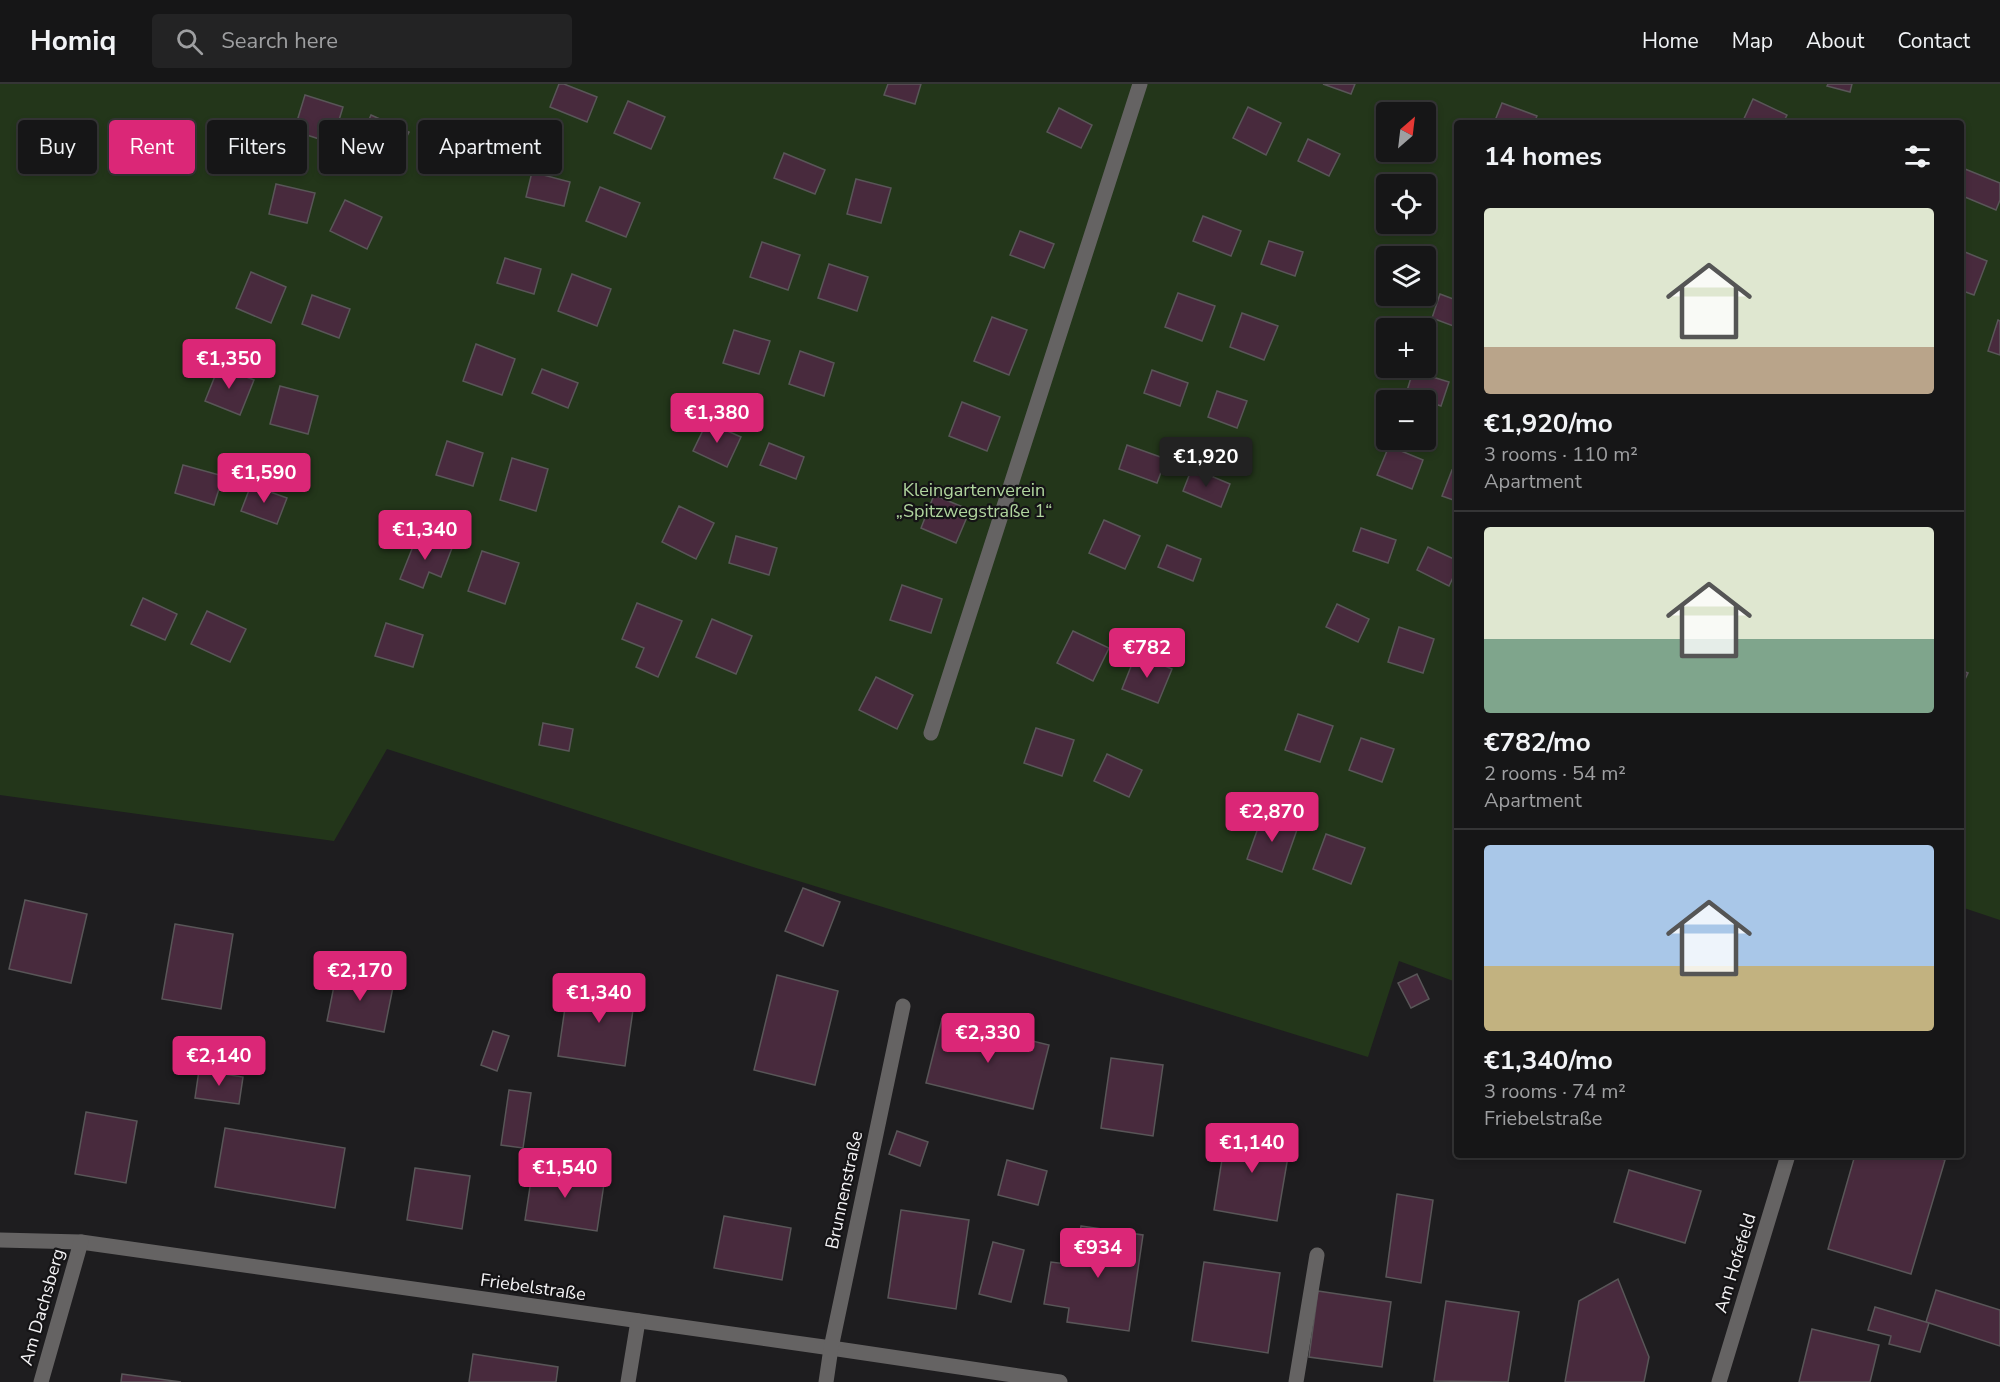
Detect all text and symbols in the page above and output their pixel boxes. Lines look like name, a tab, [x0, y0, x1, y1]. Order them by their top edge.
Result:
search box	[152, 14, 572, 68]
text: Homiq	[30, 22, 116, 60]
icon: search	[173, 25, 206, 58]
text: Search here	[221, 26, 338, 56]
text: Home	[1642, 27, 1699, 55]
text: Map	[1732, 27, 1773, 55]
text: About	[1806, 27, 1864, 55]
text: Contact	[1897, 27, 1970, 55]
north arrow	[1376, 102, 1436, 162]
map controls	[1376, 102, 1436, 450]
chip: Buy	[18, 120, 97, 174]
chip: Rent	[109, 120, 195, 174]
chip: Filters	[207, 120, 307, 174]
chip: New	[319, 120, 406, 174]
chip: Apartment	[418, 120, 562, 174]
text: 14 homes	[1484, 139, 1602, 174]
icon: filters	[1901, 140, 1934, 173]
button: locate	[1376, 174, 1436, 234]
button: layers	[1376, 246, 1436, 306]
icon: home	[1655, 247, 1763, 355]
button: +	[1376, 318, 1436, 378]
pin: €1,350	[180, 339, 278, 390]
text: €1,350	[197, 345, 261, 372]
button: −	[1376, 390, 1436, 450]
pin: €1,380	[668, 393, 766, 444]
text: €1,380	[685, 399, 749, 426]
text: €1,920/mo	[1484, 406, 1613, 441]
pin: €1,920	[1157, 437, 1255, 488]
text: 3 rooms · 110 m²	[1484, 441, 1638, 468]
text: €1,920	[1174, 443, 1238, 470]
pin: €1,590	[215, 453, 313, 504]
text: €1,590	[232, 459, 296, 486]
text: Apartment	[1484, 468, 1582, 495]
park label: Kleingartenverein „Spitzwegstraße 1“	[896, 478, 1052, 523]
pin: €1,340	[376, 510, 474, 561]
text: €1,340	[393, 516, 457, 543]
icon: home	[1655, 566, 1763, 674]
pin: €782	[1111, 628, 1183, 679]
text: €782	[1123, 634, 1171, 661]
text: €782/mo	[1484, 725, 1591, 760]
text: 2 rooms · 54 m²	[1484, 760, 1626, 787]
text: Apartment	[1484, 787, 1582, 814]
pin: €2,870	[1223, 792, 1321, 843]
text: €2,870	[1240, 798, 1304, 825]
icon: home	[1655, 884, 1763, 992]
pin: €2,170	[311, 951, 409, 1002]
text: €2,170	[328, 957, 392, 984]
pin: €1,340	[550, 973, 648, 1024]
text: €1,340	[567, 979, 631, 1006]
pin: €2,330	[939, 1013, 1037, 1064]
text: €2,330	[956, 1019, 1020, 1046]
pin: €2,140	[170, 1036, 268, 1087]
text: €2,140	[187, 1042, 251, 1069]
text: €1,340/mo	[1484, 1043, 1613, 1078]
text: 3 rooms · 74 m²	[1484, 1078, 1626, 1105]
text: Friebelstraße	[1484, 1105, 1602, 1132]
pin: €1,140	[1203, 1123, 1301, 1174]
street label: Brunnenstraße	[820, 1129, 868, 1251]
text: €1,140	[1220, 1129, 1284, 1156]
pin: €1,540	[516, 1148, 614, 1199]
text: €1,540	[533, 1154, 597, 1181]
street label: Am Hofefeld	[1708, 1210, 1762, 1316]
pin: €934	[1062, 1228, 1134, 1279]
text: €934	[1074, 1234, 1122, 1261]
street label: Am Dachsberg	[14, 1246, 70, 1368]
street label: Friebelstraße	[479, 1268, 587, 1306]

